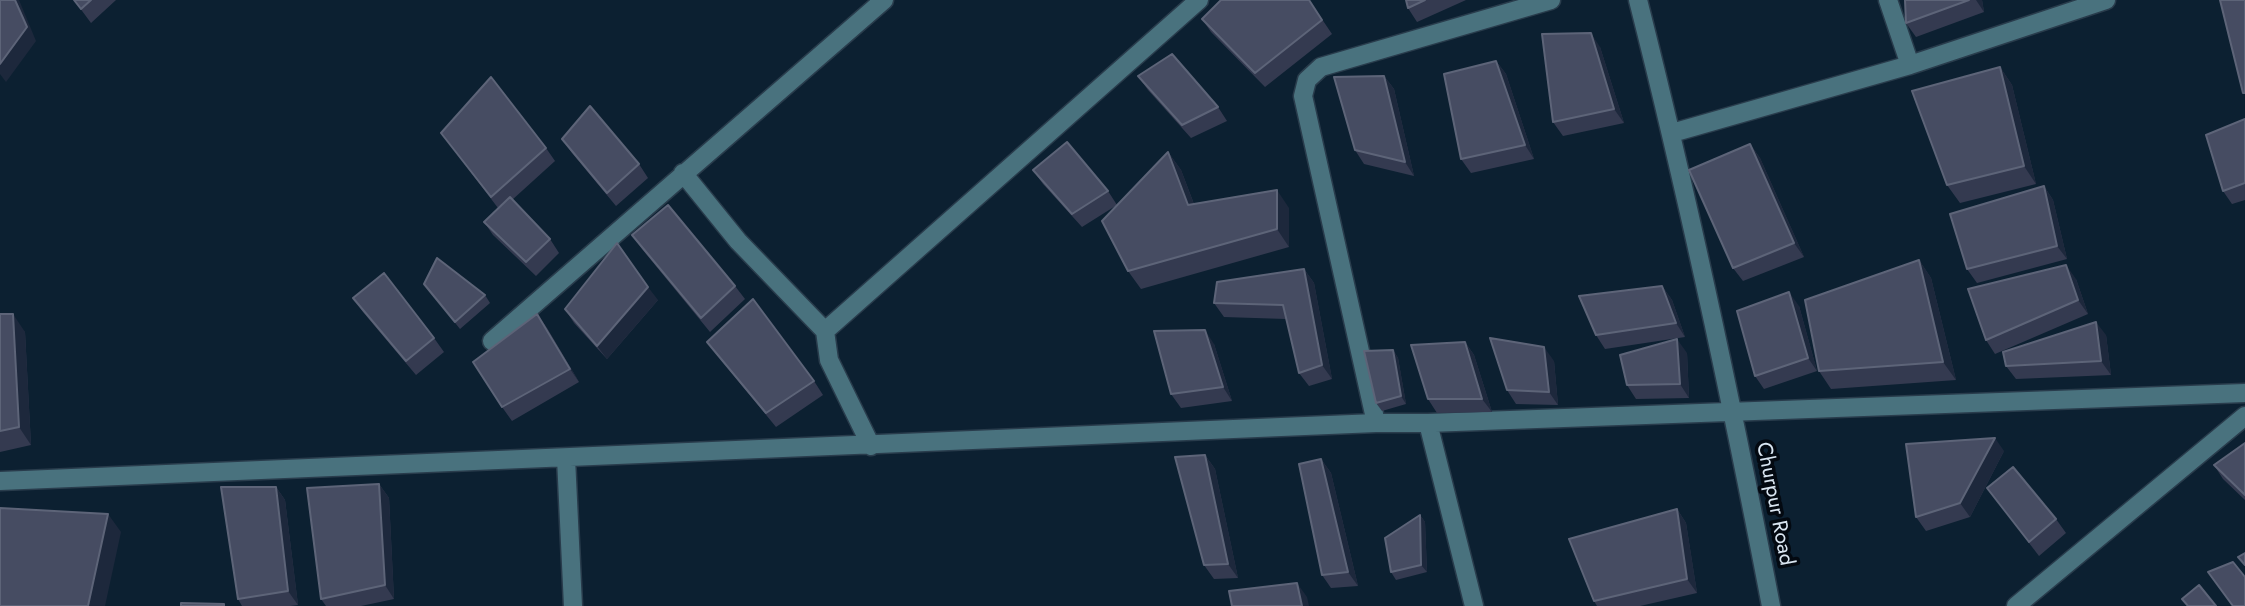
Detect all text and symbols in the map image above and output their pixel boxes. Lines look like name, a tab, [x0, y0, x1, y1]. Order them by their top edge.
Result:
street label: Churpur Road	[1750, 440, 1798, 568]

